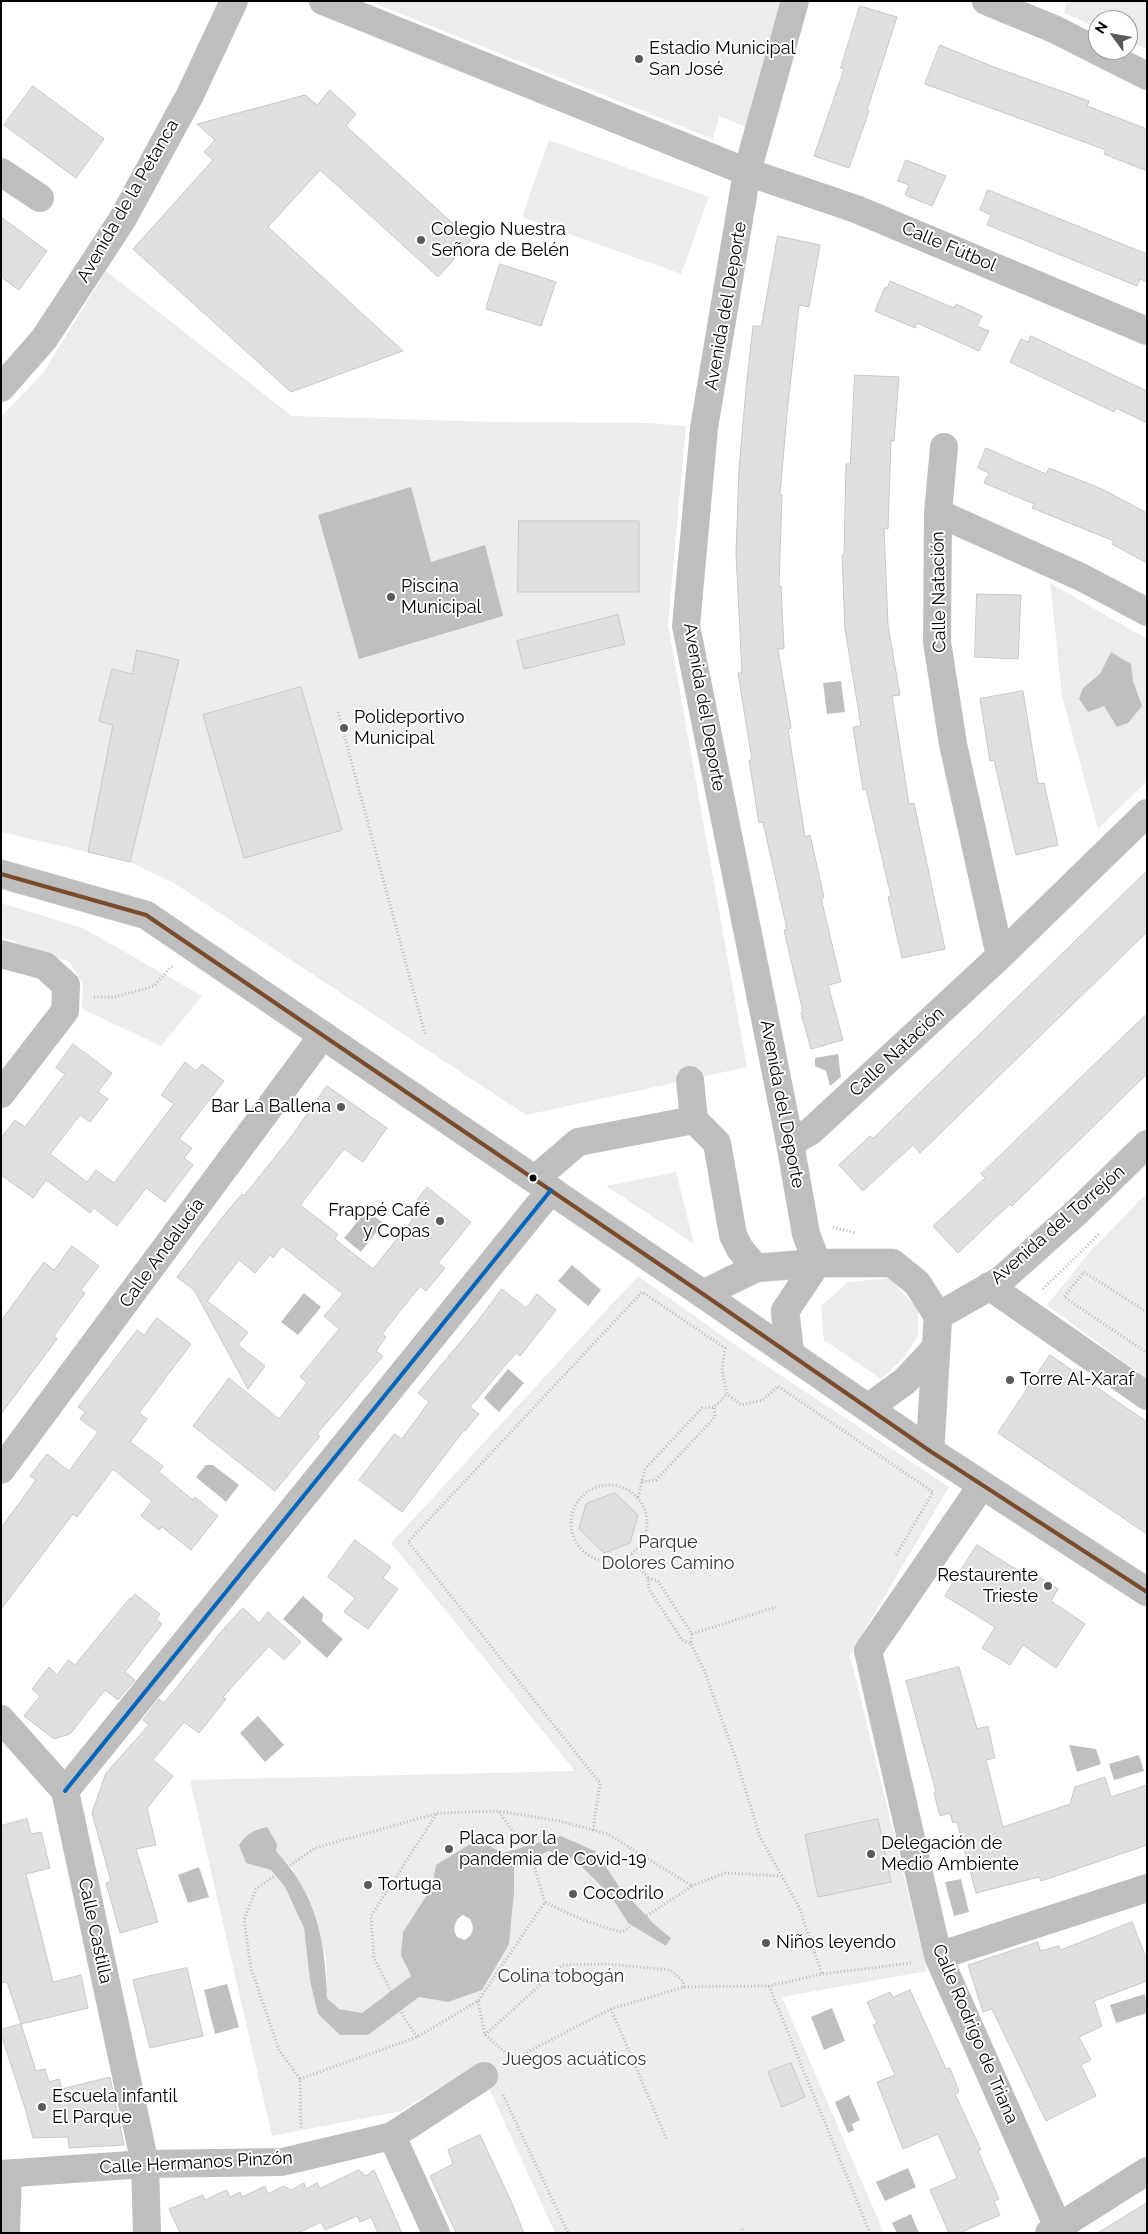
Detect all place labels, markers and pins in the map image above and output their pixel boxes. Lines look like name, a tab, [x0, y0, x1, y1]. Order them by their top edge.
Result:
place label: Estadio Municipal San José	[649, 38, 795, 80]
marker: Estadio Municipal San José	[633, 53, 645, 65]
place label: Colegio Nuestra Señora de Belén	[431, 219, 569, 262]
marker: Colegio Nuestra Señora de Belén	[415, 234, 427, 246]
place label: Piscina Municipal	[401, 576, 482, 618]
marker: Piscina Municipal	[385, 591, 397, 603]
place label: Polideportivo Municipal	[354, 707, 464, 750]
marker: Polideportivo Municipal	[338, 722, 350, 734]
place label: Bar La Ballena	[211, 1096, 331, 1118]
marker: Bar La Ballena	[335, 1101, 347, 1113]
unlabelled marker	[528, 1173, 538, 1183]
place label: Frappé Café y Copas	[328, 1200, 430, 1242]
marker: Frappé Café y Copas	[434, 1215, 446, 1227]
place label: Torre Al-Xaraf	[1020, 1369, 1134, 1391]
marker: Torre Al-Xaraf	[1004, 1374, 1016, 1386]
place label: Restaurente Trieste	[937, 1565, 1038, 1608]
marker: Restaurente Trieste	[1042, 1580, 1054, 1592]
place label: Placa por la pandemia de Covid-19	[459, 1828, 647, 1870]
place label: Delegación de Medio Ambiente	[881, 1833, 1019, 1876]
marker: Placa por la pandemia de Covid-19	[443, 1843, 455, 1855]
marker: Delegación de Medio Ambiente	[865, 1848, 877, 1860]
place label: Tortuga	[378, 1874, 442, 1896]
marker: Tortuga	[362, 1879, 374, 1891]
place label: Cocodrilo	[583, 1883, 664, 1905]
marker: Cocodrilo	[567, 1888, 579, 1900]
place label: Niños leyendo	[776, 1932, 896, 1954]
marker: Niños leyendo	[760, 1937, 772, 1949]
place label: Escuela infantil El Parque	[52, 2086, 177, 2128]
marker: Escuela infantil El Parque	[36, 2101, 48, 2113]

